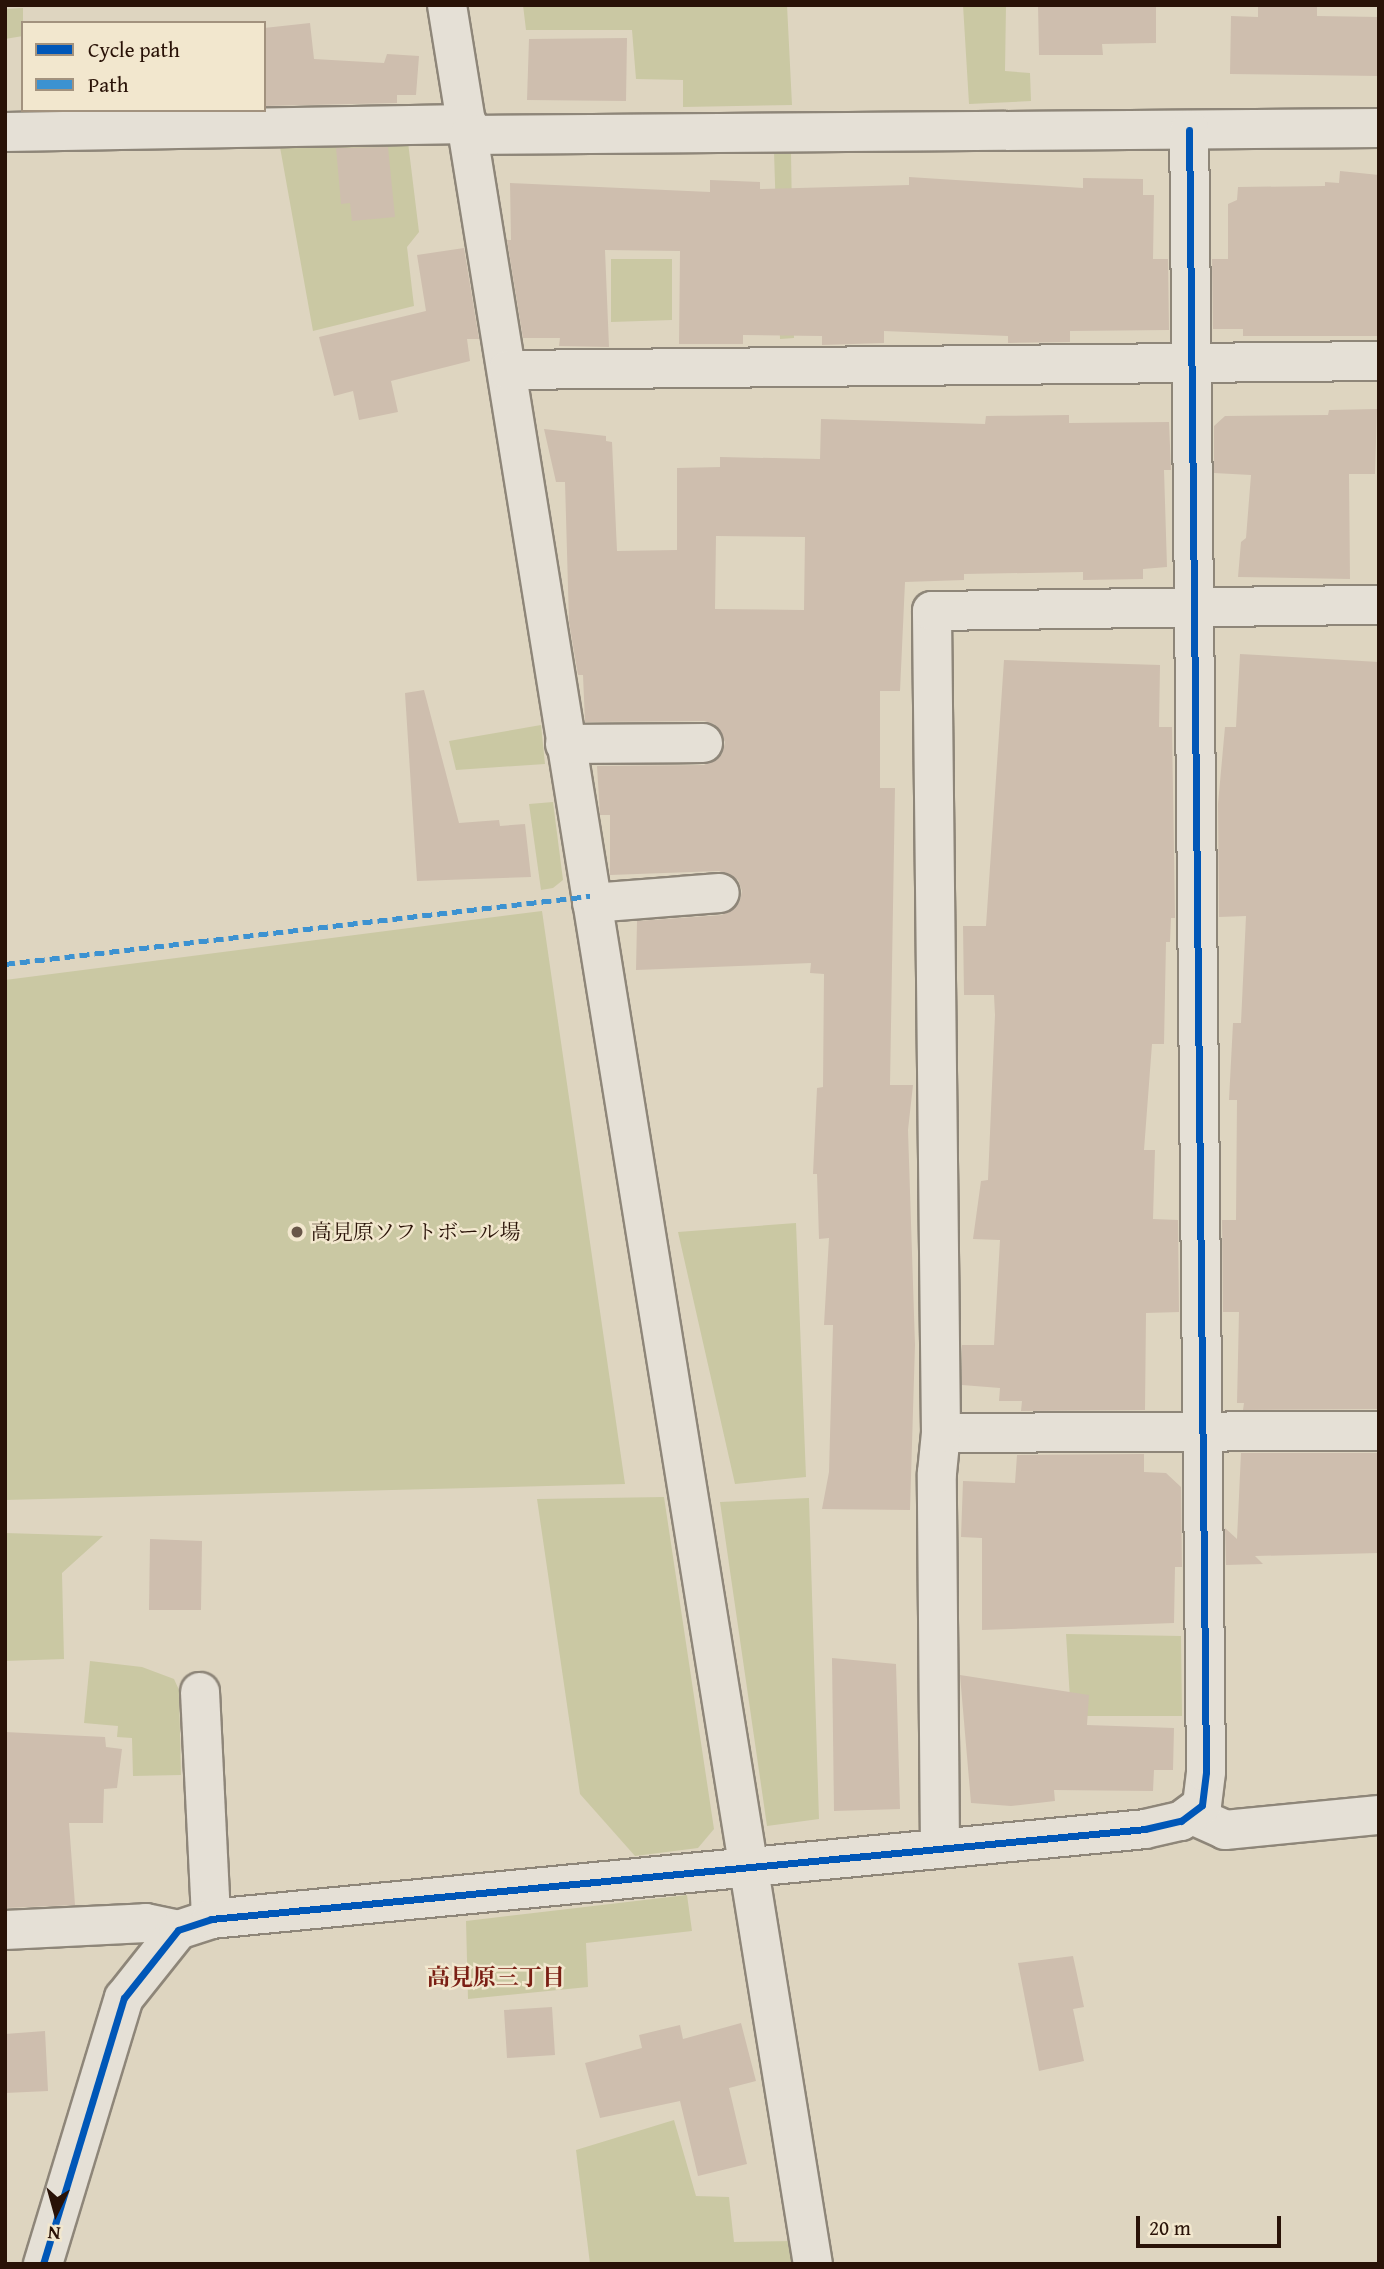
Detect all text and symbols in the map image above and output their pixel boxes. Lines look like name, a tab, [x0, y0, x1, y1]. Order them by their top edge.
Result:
legend	[21, 21, 266, 112]
text: Cycle path	[88, 34, 180, 65]
text: Path	[88, 69, 128, 100]
place label: 高見原ソフトボール場	[311, 1219, 521, 1245]
marker: 高見原ソフトボール場	[289, 1224, 305, 1240]
district label: 高見原三丁目	[427, 1963, 565, 1991]
north arrow	[21, 2178, 91, 2248]
scale bar	[1139, 2202, 1284, 2246]
text: 20 m	[1149, 2212, 1191, 2243]
text: N	[47, 2219, 62, 2248]

